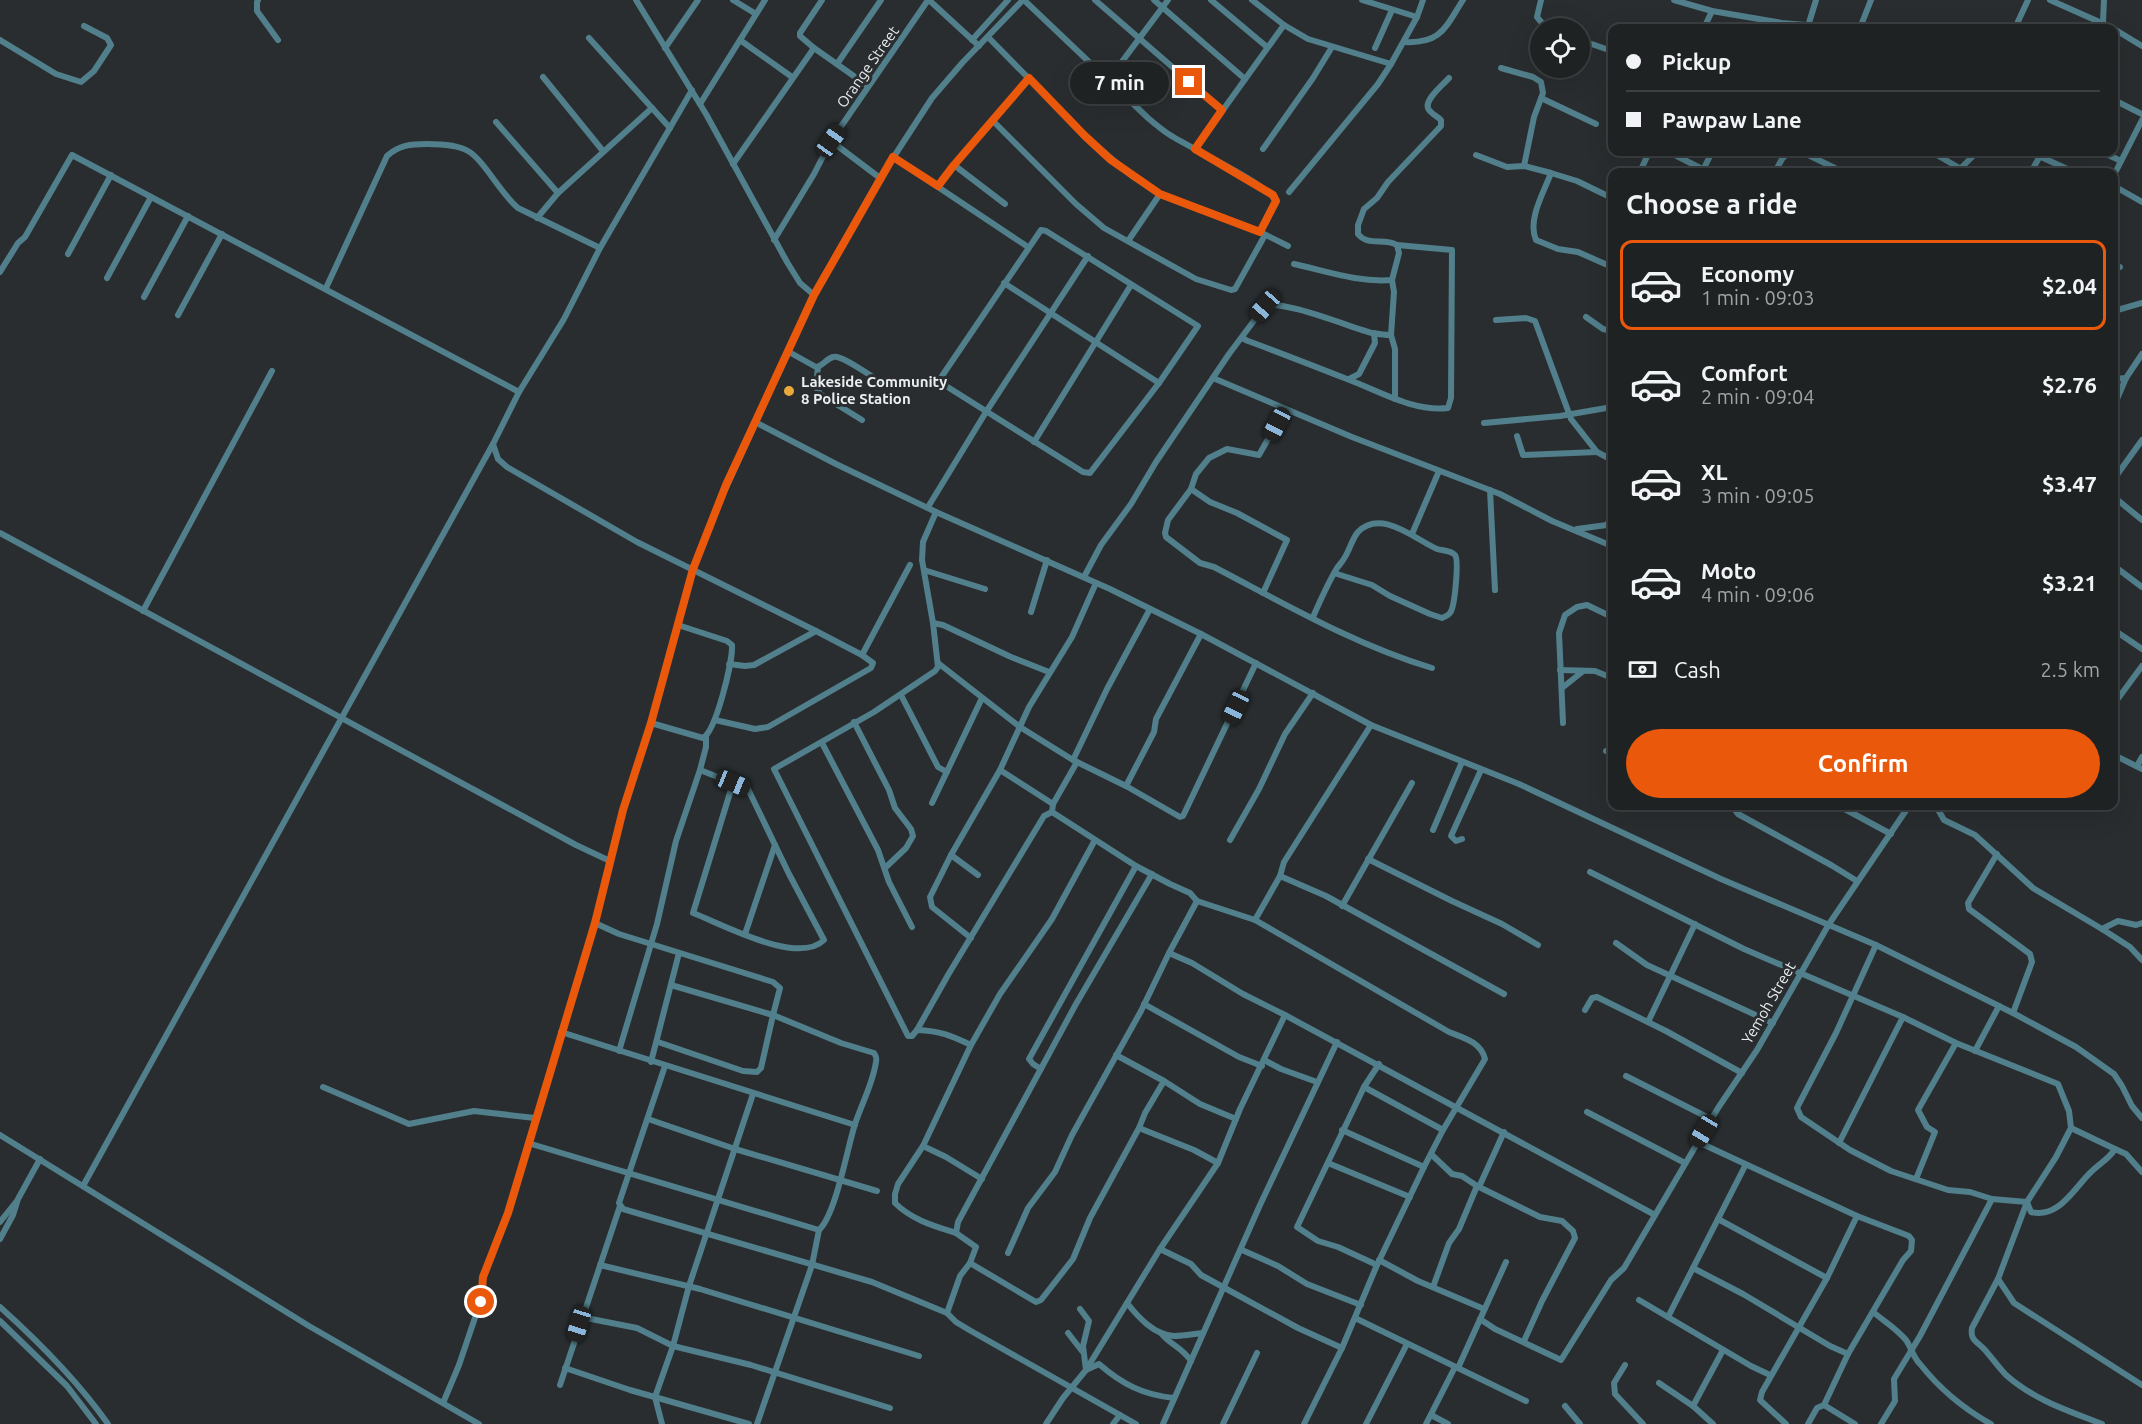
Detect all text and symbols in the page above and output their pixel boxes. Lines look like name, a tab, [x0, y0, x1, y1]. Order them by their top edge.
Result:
map controls	[1530, 18, 1590, 78]
button: locate	[1530, 18, 1590, 78]
street label: Orange Street	[833, 23, 902, 111]
text: Pickup	[1662, 49, 1731, 74]
callout: 7 min	[1069, 61, 1168, 103]
route end	[1175, 68, 1202, 95]
text: 7 min	[1094, 71, 1145, 94]
text: Pawpaw Lane	[1662, 107, 1802, 132]
car	[813, 121, 849, 161]
text: Choose a ride	[1626, 189, 1798, 219]
icon: car	[1629, 258, 1683, 312]
text: Economy	[1701, 261, 1794, 286]
text: $2.04	[2042, 273, 2097, 298]
text: 1 min · 09:03	[1701, 286, 1815, 309]
car	[1246, 287, 1284, 325]
icon: car	[1629, 357, 1683, 411]
text: Comfort	[1701, 360, 1788, 385]
text: $2.76	[2042, 372, 2097, 397]
place label: Lakeside Community 8 Police Station	[801, 373, 947, 407]
marker: Lakeside Community 8 Police Station	[782, 384, 796, 398]
text: 2 min · 09:04	[1701, 385, 1815, 408]
car	[1261, 404, 1293, 444]
icon: car	[1629, 456, 1683, 510]
text: XL	[1701, 459, 1728, 484]
text: $3.47	[2042, 471, 2097, 496]
text: 3 min · 09:05	[1701, 484, 1815, 507]
icon: car	[1629, 555, 1683, 609]
text: Moto	[1701, 558, 1756, 583]
text: $3.21	[2042, 570, 2097, 595]
text: 4 min · 09:06	[1701, 583, 1815, 606]
icon: cash	[1626, 653, 1659, 686]
text: Cash	[1674, 657, 1721, 682]
text: 2.5 km	[2041, 658, 2100, 681]
car	[1220, 687, 1252, 727]
button: Confirm	[1626, 729, 2100, 798]
car	[713, 768, 753, 798]
street label: Yemoh Street	[1738, 959, 1799, 1047]
car	[1687, 1111, 1721, 1151]
route start	[467, 1288, 494, 1315]
car	[565, 1304, 593, 1344]

